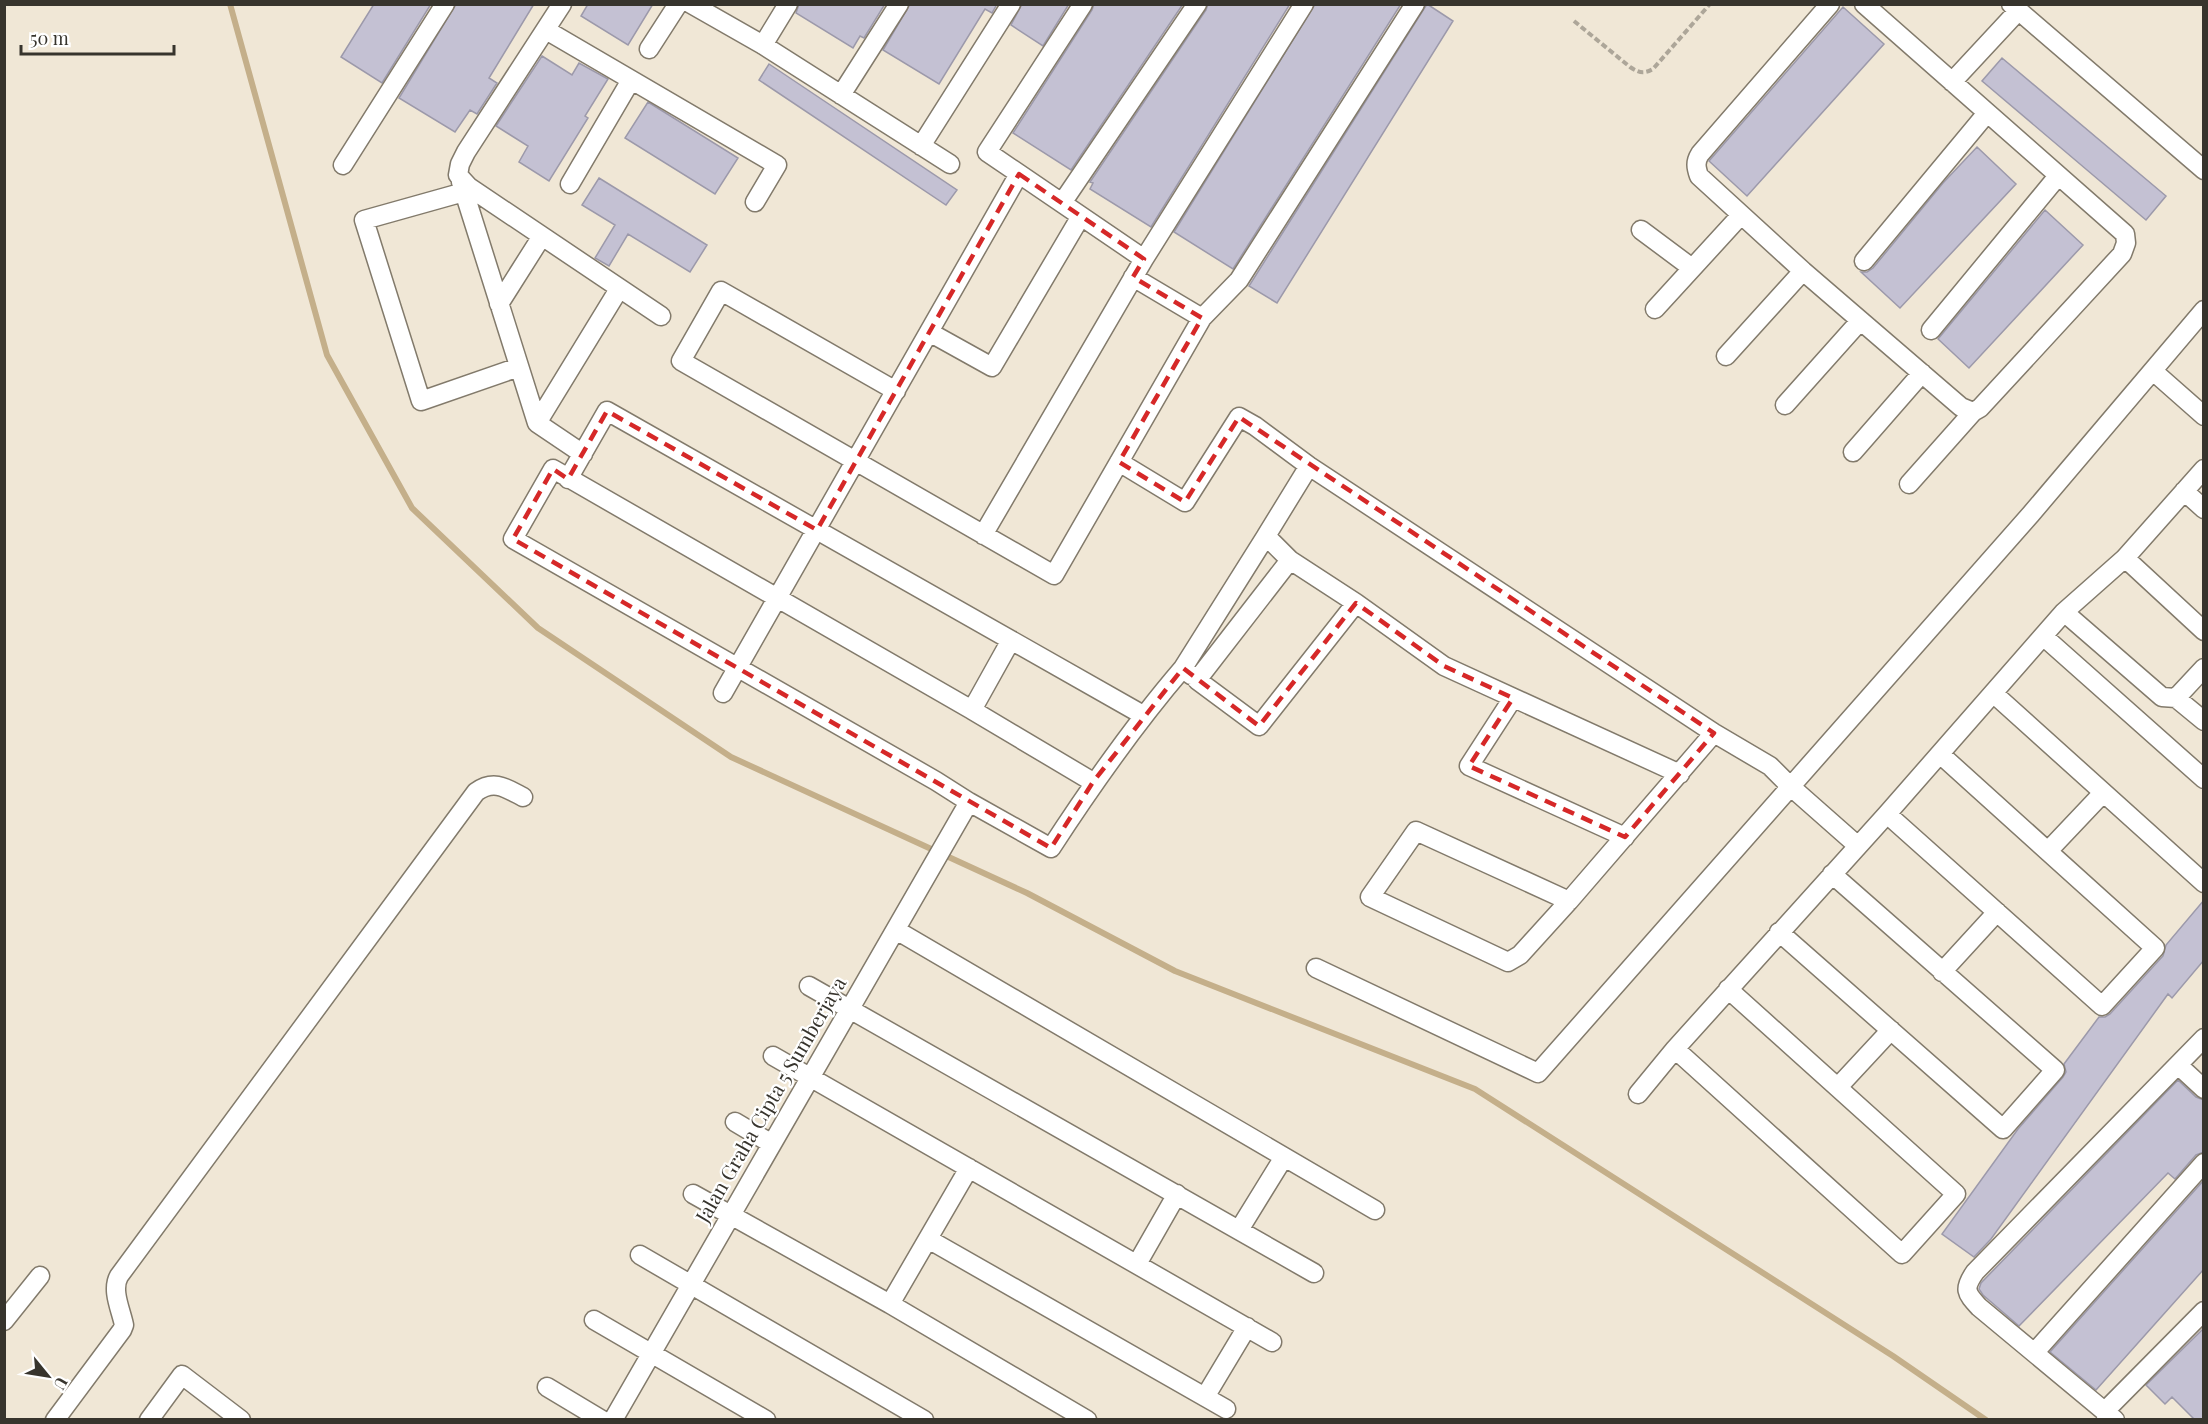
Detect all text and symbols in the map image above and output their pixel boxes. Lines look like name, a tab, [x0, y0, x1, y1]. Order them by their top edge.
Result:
scale bar	[21, 18, 174, 56]
text: 50 m	[30, 26, 69, 50]
street label: Jalan Graha Cipta 5 Sumberjaya	[688, 971, 851, 1228]
north arrow	[18, 1346, 78, 1406]
text: U	[50, 1374, 73, 1394]

